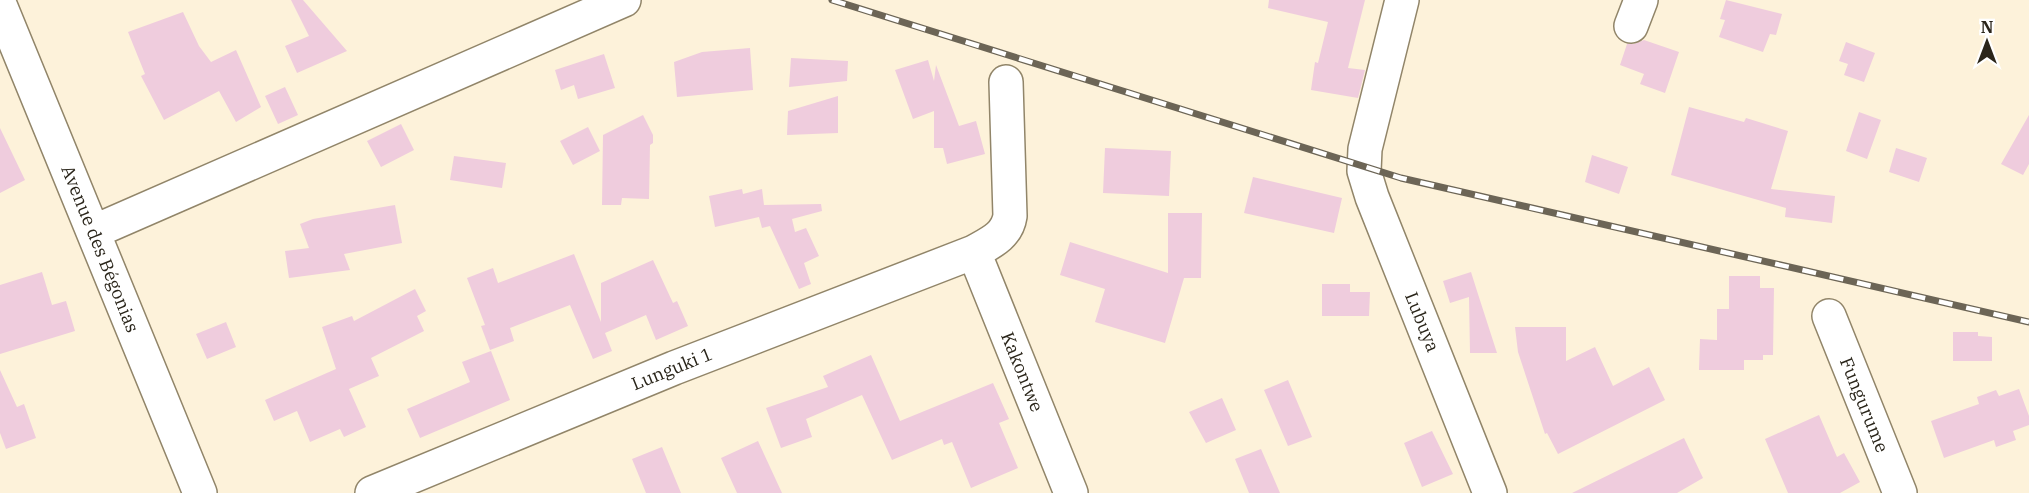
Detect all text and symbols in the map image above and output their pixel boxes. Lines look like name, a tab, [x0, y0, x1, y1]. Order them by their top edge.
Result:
north arrow	[1957, 12, 2017, 72]
text: N	[1981, 17, 1993, 37]
street label: Avenue des Bégonias	[56, 162, 145, 336]
street label: Lubuya	[1400, 288, 1445, 355]
street label: Kakontwe	[996, 329, 1049, 415]
street label: Lunguki 1	[628, 342, 716, 395]
street label: Fungurume	[1835, 354, 1894, 456]

